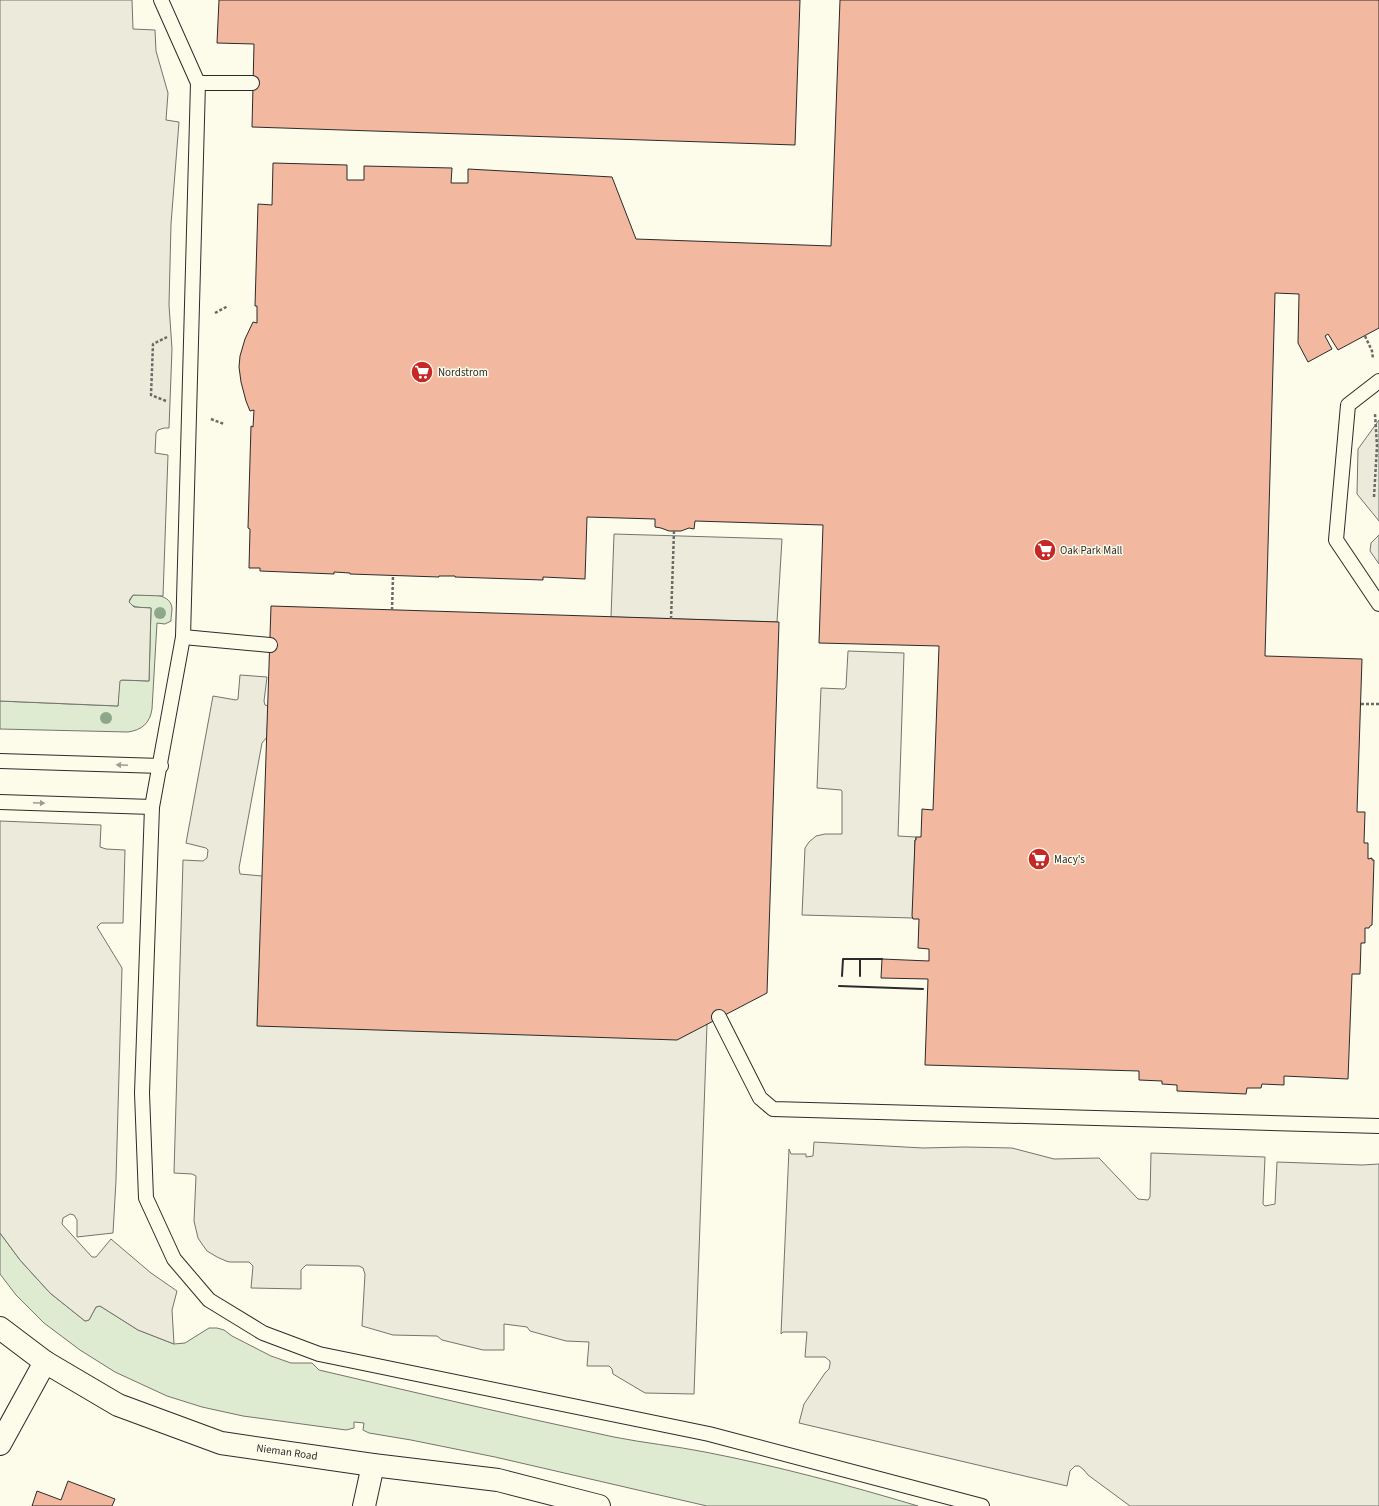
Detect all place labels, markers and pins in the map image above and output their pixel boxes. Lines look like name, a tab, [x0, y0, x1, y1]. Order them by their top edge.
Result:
supermarket icon: Nordstrom	[409, 359, 435, 385]
place label: Nordstrom	[438, 365, 488, 380]
supermarket icon: Oak Park Mall	[1032, 537, 1058, 563]
place label: Oak Park Mall	[1060, 543, 1123, 558]
supermarket icon: Macy's	[1026, 846, 1052, 872]
place label: Macy's	[1054, 852, 1085, 867]

